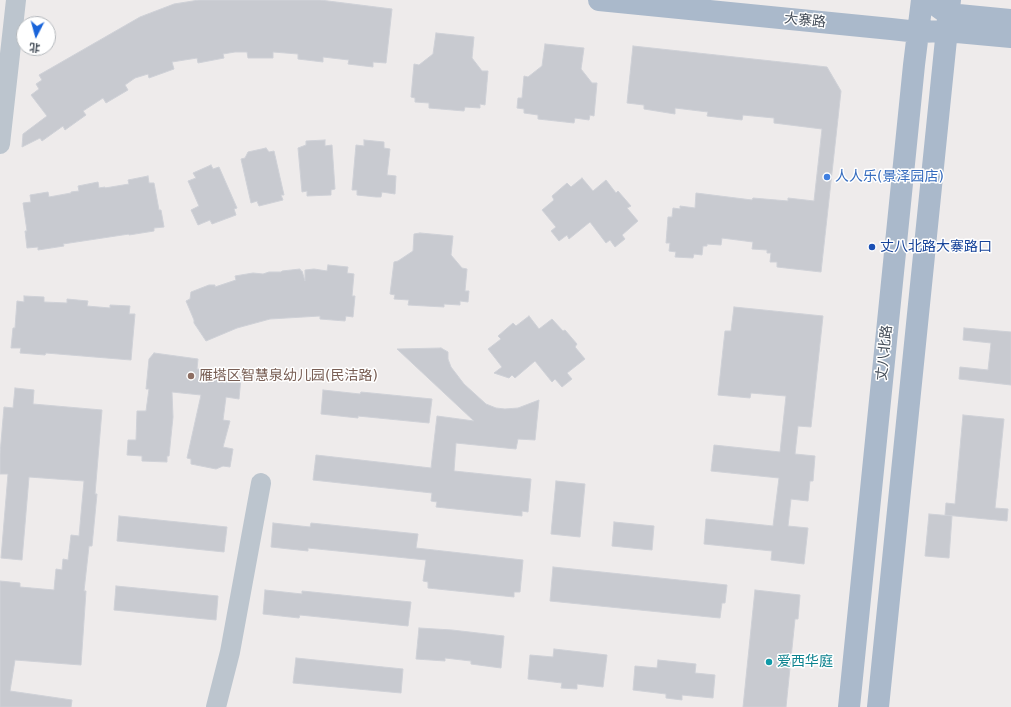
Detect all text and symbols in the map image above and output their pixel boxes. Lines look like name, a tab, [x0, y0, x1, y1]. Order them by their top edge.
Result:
street label: 大寨路	[783, 10, 827, 32]
north arrow	[16, 16, 56, 56]
text: 北	[29, 40, 41, 54]
place label: 人人乐(景泽园店)	[835, 169, 944, 185]
marker: 人人乐(景泽园店)	[822, 172, 832, 182]
place label: 丈八北路大寨路口	[880, 239, 992, 255]
marker: 丈八北路大寨路口	[867, 242, 877, 252]
street label: 丈八北路	[874, 324, 896, 382]
place label: 雁塔区智慧泉幼儿园(民洁路)	[199, 368, 378, 384]
marker: 雁塔区智慧泉幼儿园(民洁路)	[186, 371, 196, 381]
place label: 爱西华庭	[777, 654, 833, 670]
marker: 爱西华庭	[764, 657, 774, 667]

